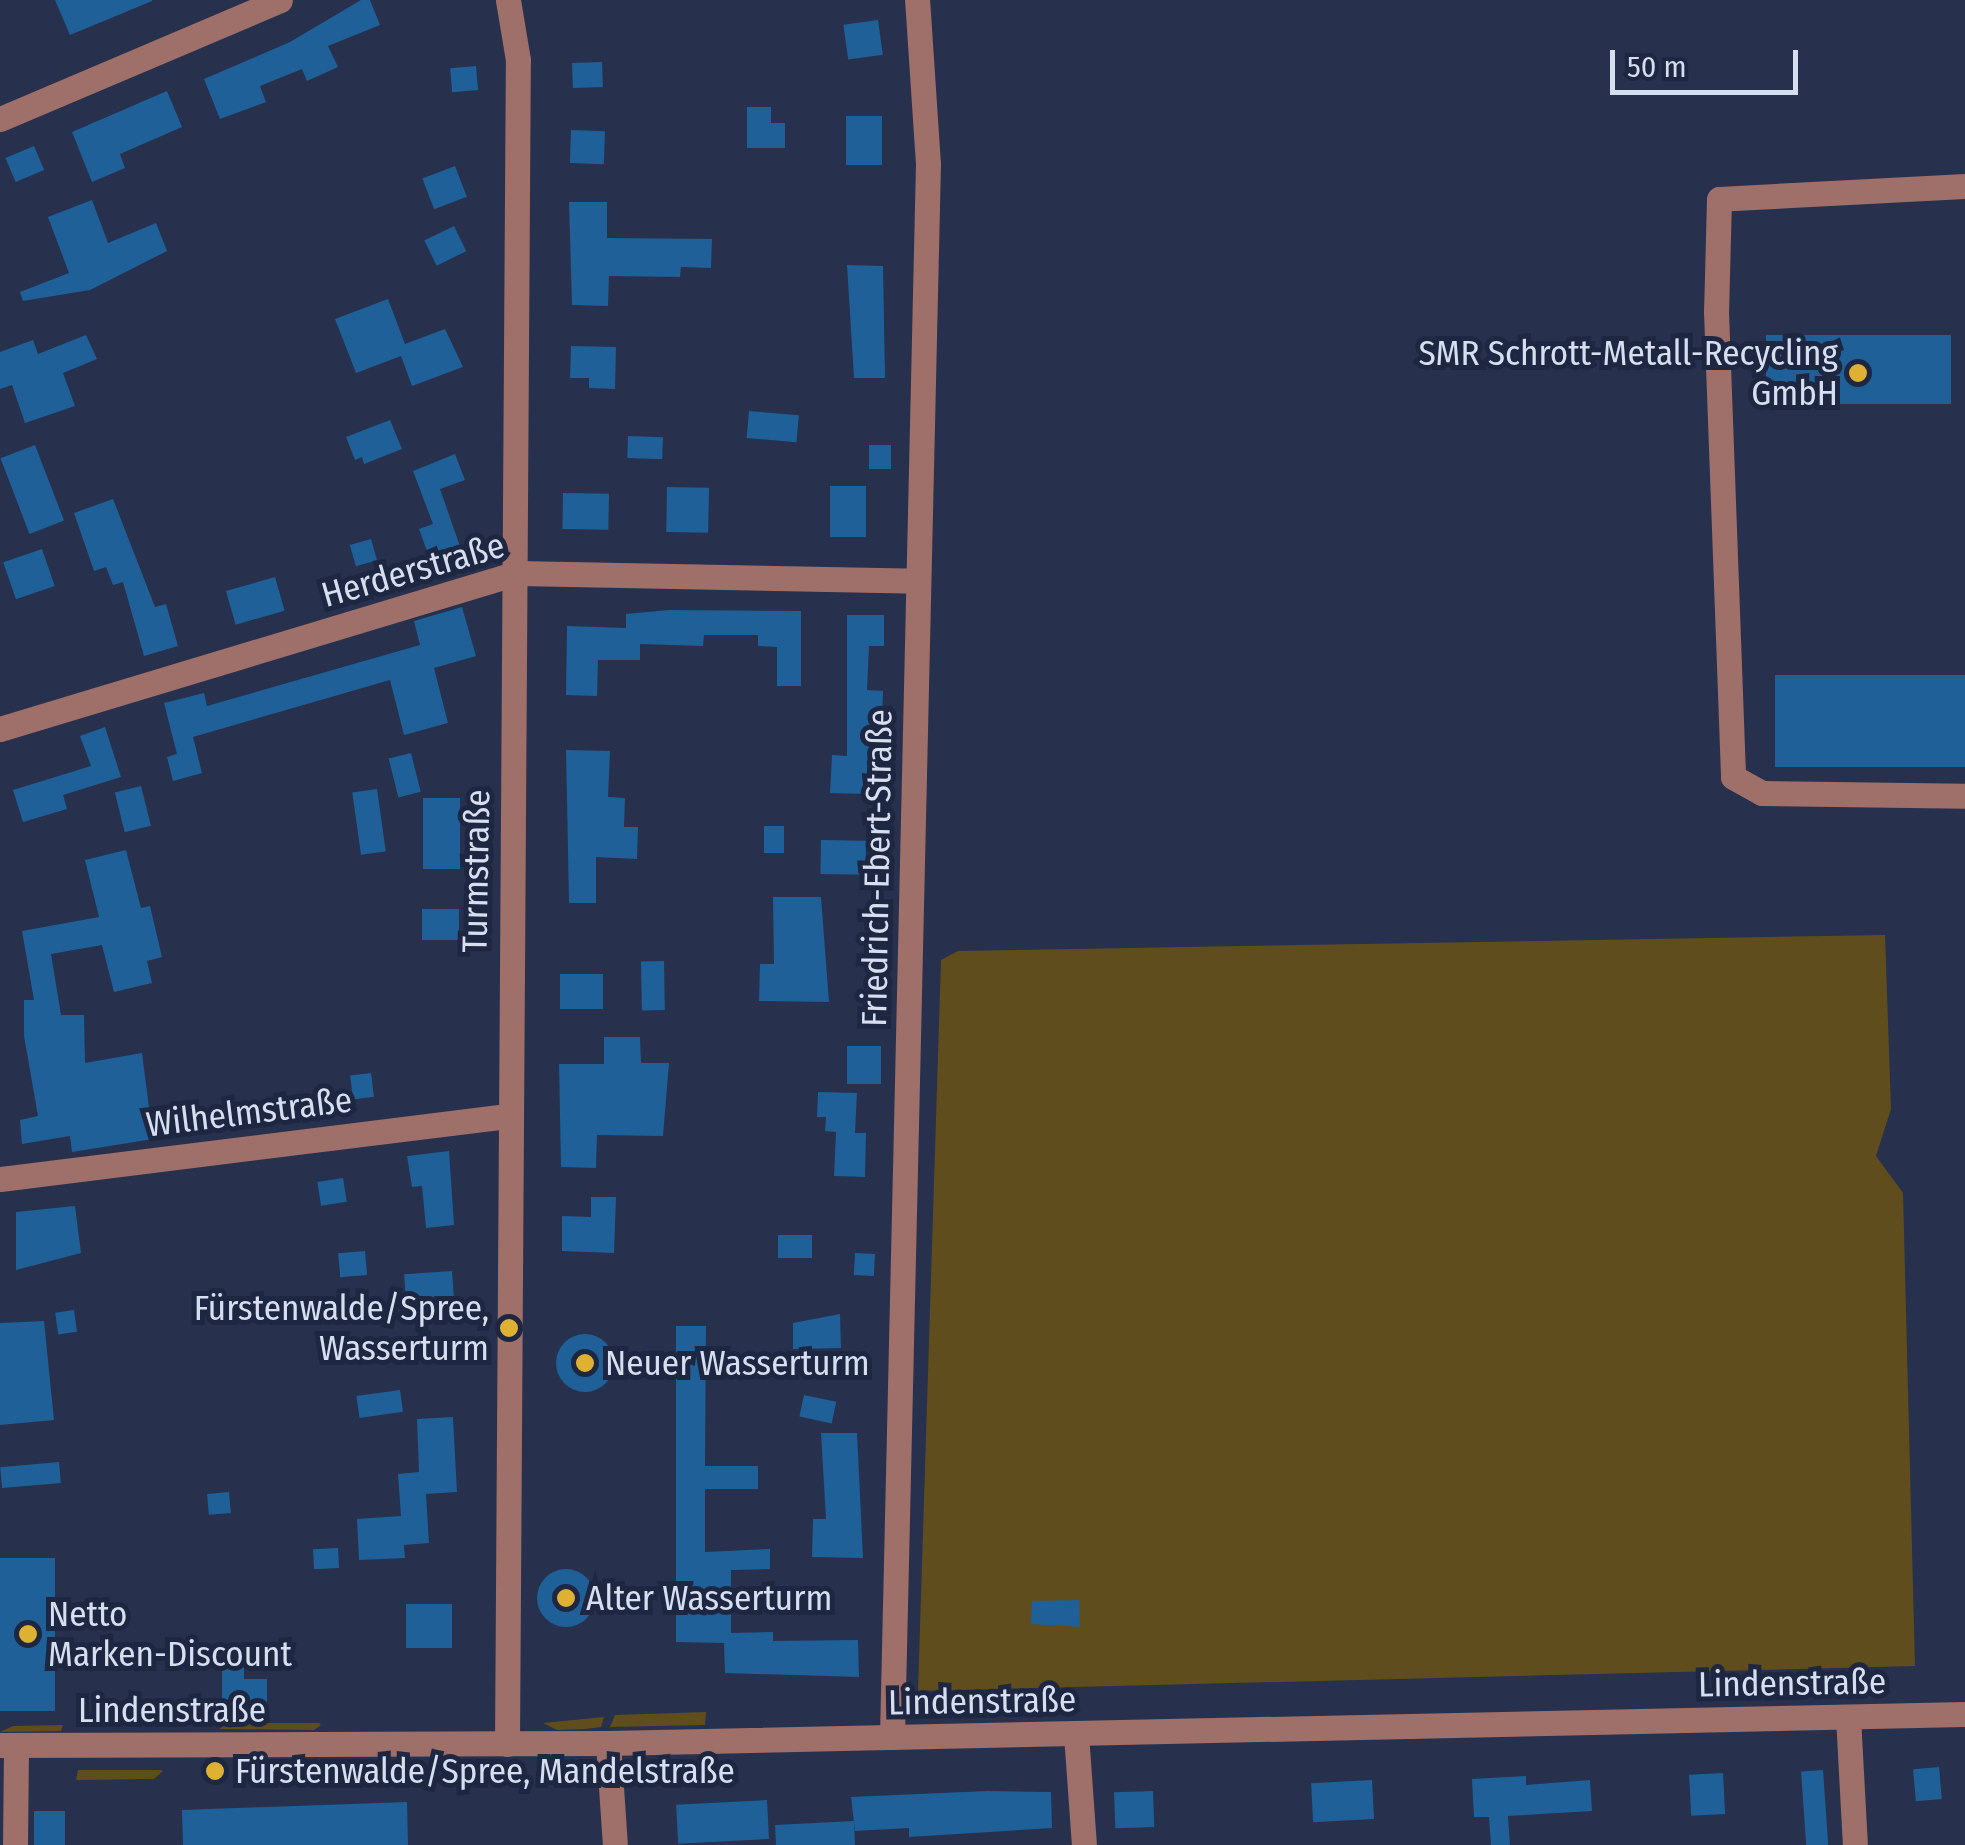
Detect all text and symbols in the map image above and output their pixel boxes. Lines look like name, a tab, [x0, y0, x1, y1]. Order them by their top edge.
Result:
scale bar	[1615, 30, 1802, 92]
text: 50 m	[1627, 49, 1687, 85]
place label: SMR Schrott-Metall-Recycling GmbH	[1419, 332, 1838, 414]
marker: SMR Schrott-Metall-Recycling GmbH	[1847, 362, 1869, 384]
street label: Herderstraße	[317, 524, 509, 616]
street label: Friedrich-Ebert-Straße	[853, 709, 901, 1027]
street label: Turmstraße	[454, 789, 498, 953]
street label: Wilhelmstraße	[144, 1079, 354, 1145]
place label: Fürstenwalde/Spree, Wasserturm	[194, 1287, 489, 1369]
marker: Fürstenwalde/Spree, Wasserturm	[498, 1317, 520, 1339]
place label: Neuer Wasserturm	[605, 1342, 870, 1384]
marker: Neuer Wasserturm	[574, 1352, 596, 1374]
place label: Alter Wasserturm	[586, 1577, 832, 1619]
marker: Alter Wasserturm	[555, 1587, 577, 1609]
place label: Netto Marken-Discount	[48, 1593, 292, 1675]
marker: Netto Marken-Discount	[17, 1623, 39, 1645]
street label: Lindenstraße	[1698, 1660, 1886, 1706]
street label: Lindenstraße	[888, 1678, 1076, 1724]
street label: Lindenstraße	[78, 1689, 266, 1731]
place label: Fürstenwalde/Spree, Mandelstraße	[235, 1750, 735, 1792]
marker: Fürstenwalde/Spree, Mandelstraße	[204, 1760, 226, 1782]

